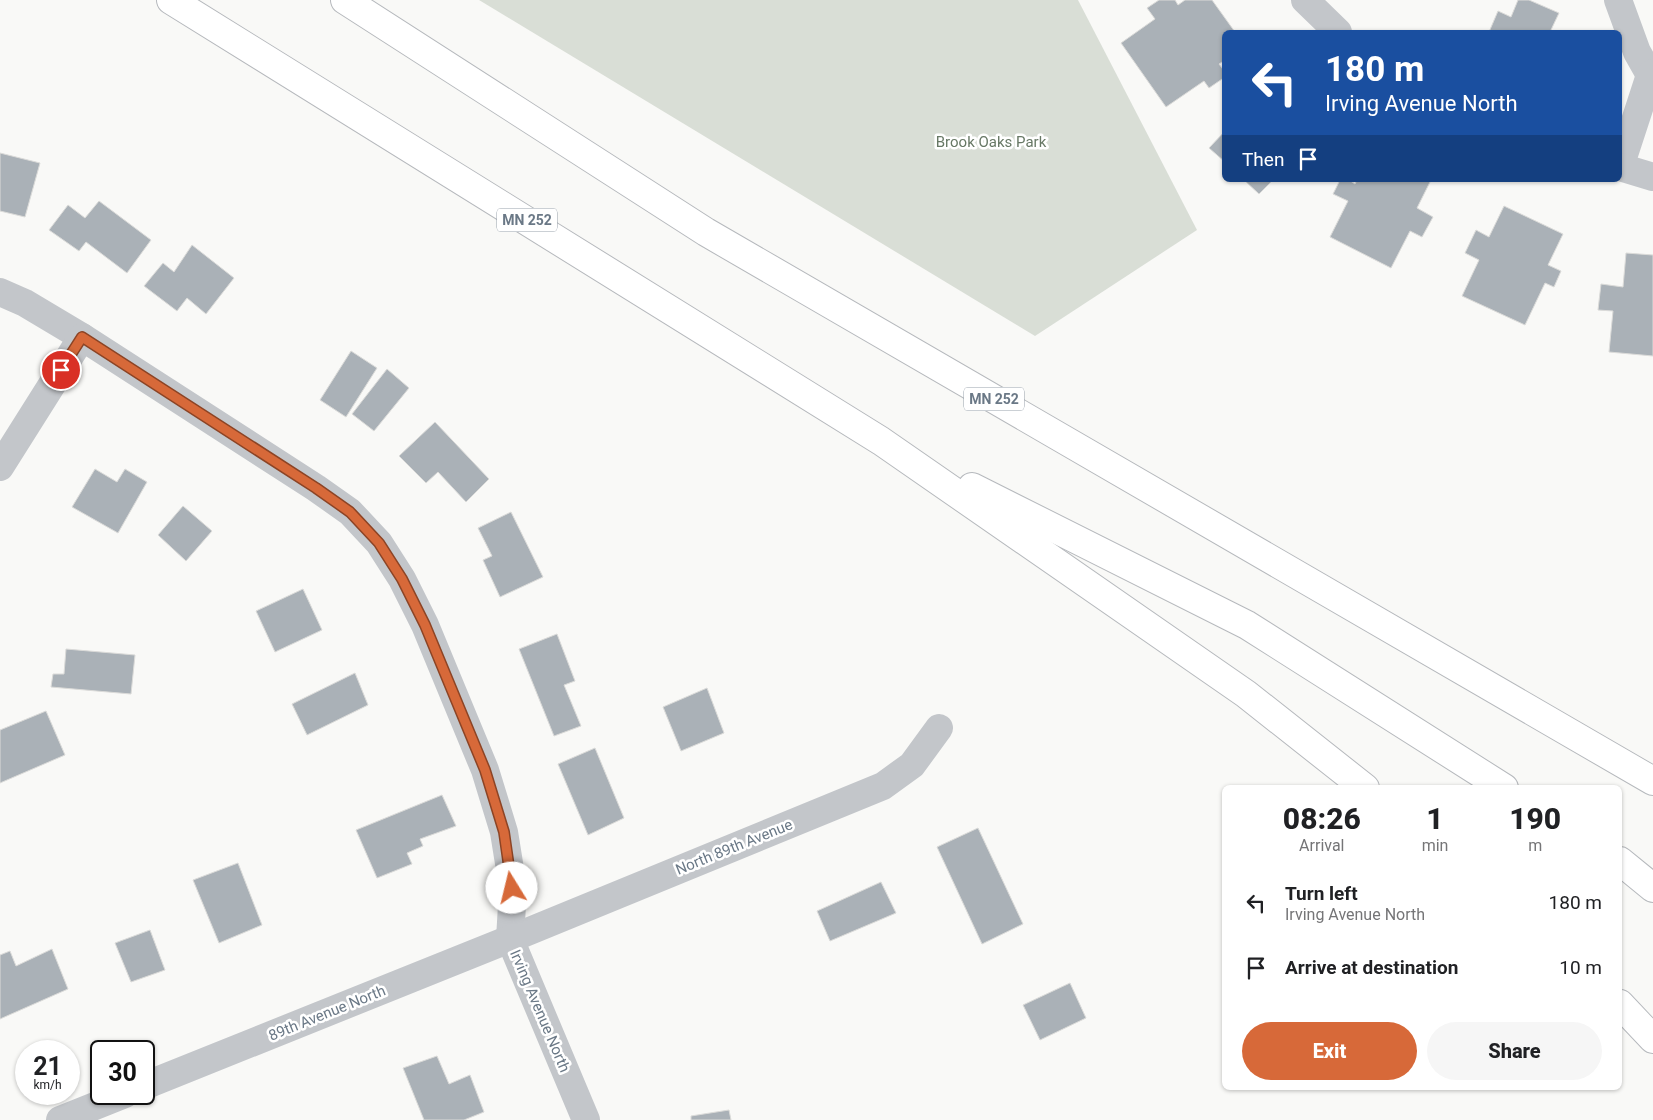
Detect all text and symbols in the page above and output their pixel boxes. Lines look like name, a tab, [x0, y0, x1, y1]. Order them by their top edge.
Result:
text: 180 m	[1325, 49, 1424, 90]
icon: left	[1242, 50, 1307, 115]
text: Irving Avenue North	[1325, 91, 1518, 116]
park label: Brook Oaks Park	[936, 133, 1047, 151]
icon: arrive	[1294, 145, 1322, 173]
text: Then	[1242, 148, 1284, 171]
road number: MN 252	[497, 208, 557, 232]
pin	[40, 349, 82, 391]
icon: arrive	[47, 356, 75, 384]
road number: MN 252	[964, 388, 1024, 410]
text: 08:26	[1283, 801, 1361, 836]
text: 1	[1426, 801, 1444, 836]
text: 190	[1509, 801, 1561, 836]
street label: North 89th Avenue	[673, 815, 795, 879]
text: Arrival	[1299, 836, 1345, 855]
text: min	[1422, 836, 1448, 855]
text: m	[1528, 836, 1542, 855]
position arrow	[485, 861, 537, 913]
text: Turn left	[1285, 882, 1358, 905]
icon: left	[1242, 889, 1270, 917]
text: 180 m	[1549, 891, 1602, 914]
text: Irving Avenue North	[1285, 905, 1425, 924]
street label: Irving Avenue North	[506, 947, 574, 1075]
icon: arrive	[1242, 954, 1270, 982]
text: Arrive at destination	[1285, 956, 1458, 979]
text: 10 m	[1559, 956, 1602, 979]
street label: 89th Avenue North	[266, 981, 388, 1045]
button: Exit	[1242, 1022, 1417, 1080]
button: Share	[1427, 1022, 1602, 1080]
speed limit sign: 30	[90, 1040, 155, 1105]
text: 21	[33, 1052, 62, 1081]
text: km/h	[33, 1078, 62, 1092]

